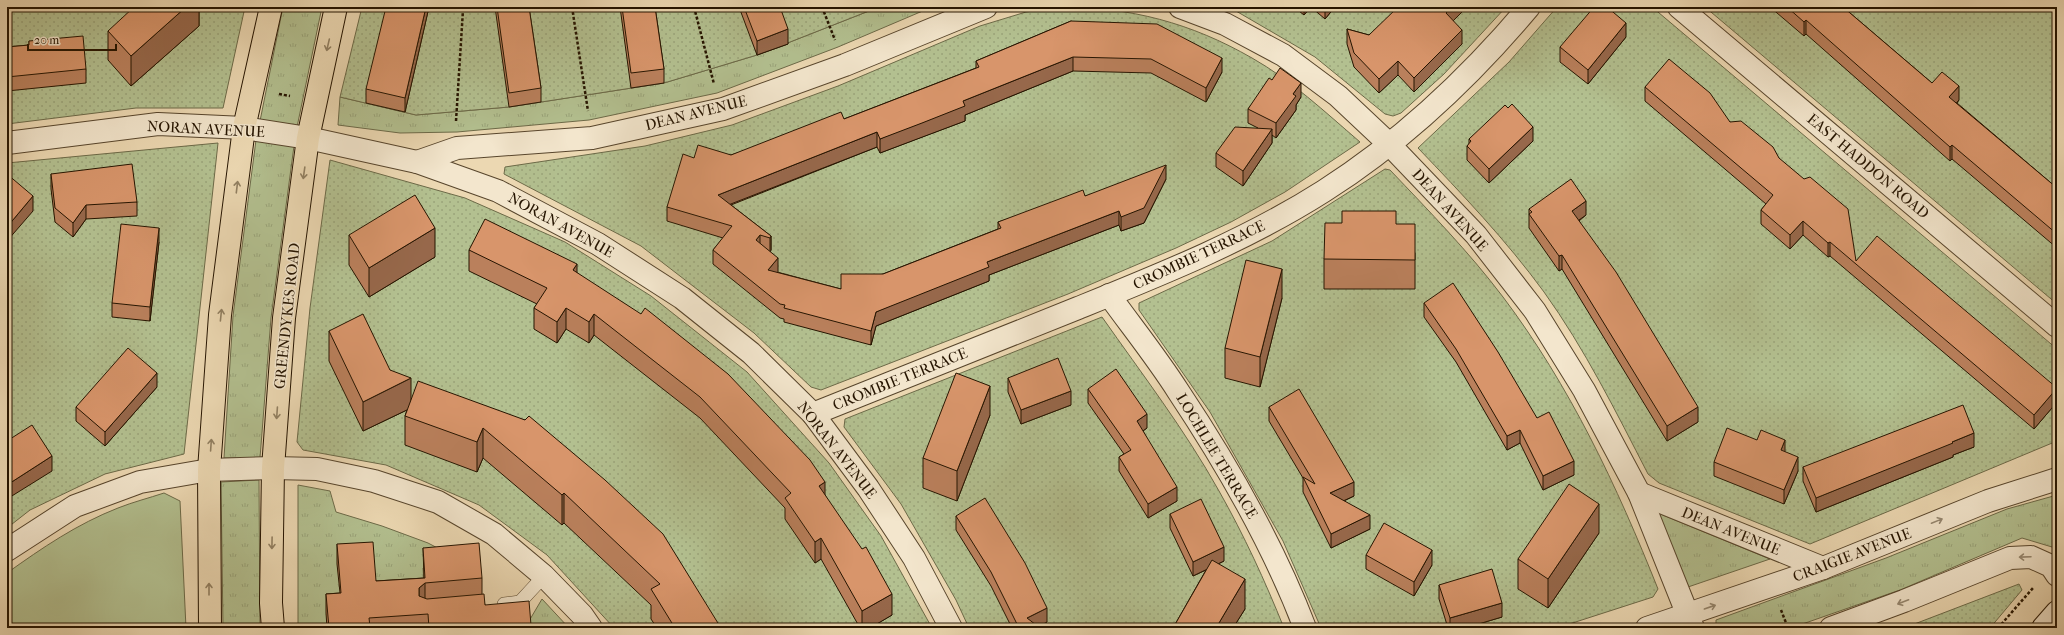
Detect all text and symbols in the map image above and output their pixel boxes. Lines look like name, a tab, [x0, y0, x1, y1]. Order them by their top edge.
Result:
scale bar	[28, 26, 116, 52]
text: 20 m	[34, 33, 59, 47]
one-way arrow	[323, 38, 331, 51]
street label: DEAN AVENUE	[643, 92, 749, 134]
street label: EAST HADDON ROAD	[1803, 110, 1933, 222]
street label: NORAN AVENUE	[147, 117, 265, 141]
street label: DEAN AVENUE	[1408, 165, 1492, 255]
one-way arrow	[300, 166, 308, 179]
one-way arrow	[233, 180, 241, 193]
street label: NORAN AVENUE	[505, 189, 617, 261]
street label: CROMBIE TERRACE	[1130, 217, 1268, 293]
street label: GREENDYKES ROAD	[270, 242, 304, 390]
one-way arrow	[217, 309, 224, 322]
street label: CROMBIE TERRACE	[830, 344, 970, 414]
street label: LOCHLEE TERRACE	[1172, 390, 1262, 522]
street label: NORAN AVENUE	[794, 398, 880, 502]
one-way arrow	[273, 406, 280, 419]
one-way arrow	[207, 439, 214, 452]
street label: DEAN AVENUE	[1679, 503, 1783, 559]
one-way arrow	[1930, 517, 1942, 525]
street label: CRAIGIE AVENUE	[1790, 524, 1914, 586]
one-way arrow	[268, 536, 276, 549]
one-way arrow	[2019, 554, 2032, 561]
one-way arrow	[205, 583, 213, 596]
one-way arrow	[1898, 598, 1910, 606]
one-way arrow	[1704, 603, 1717, 610]

